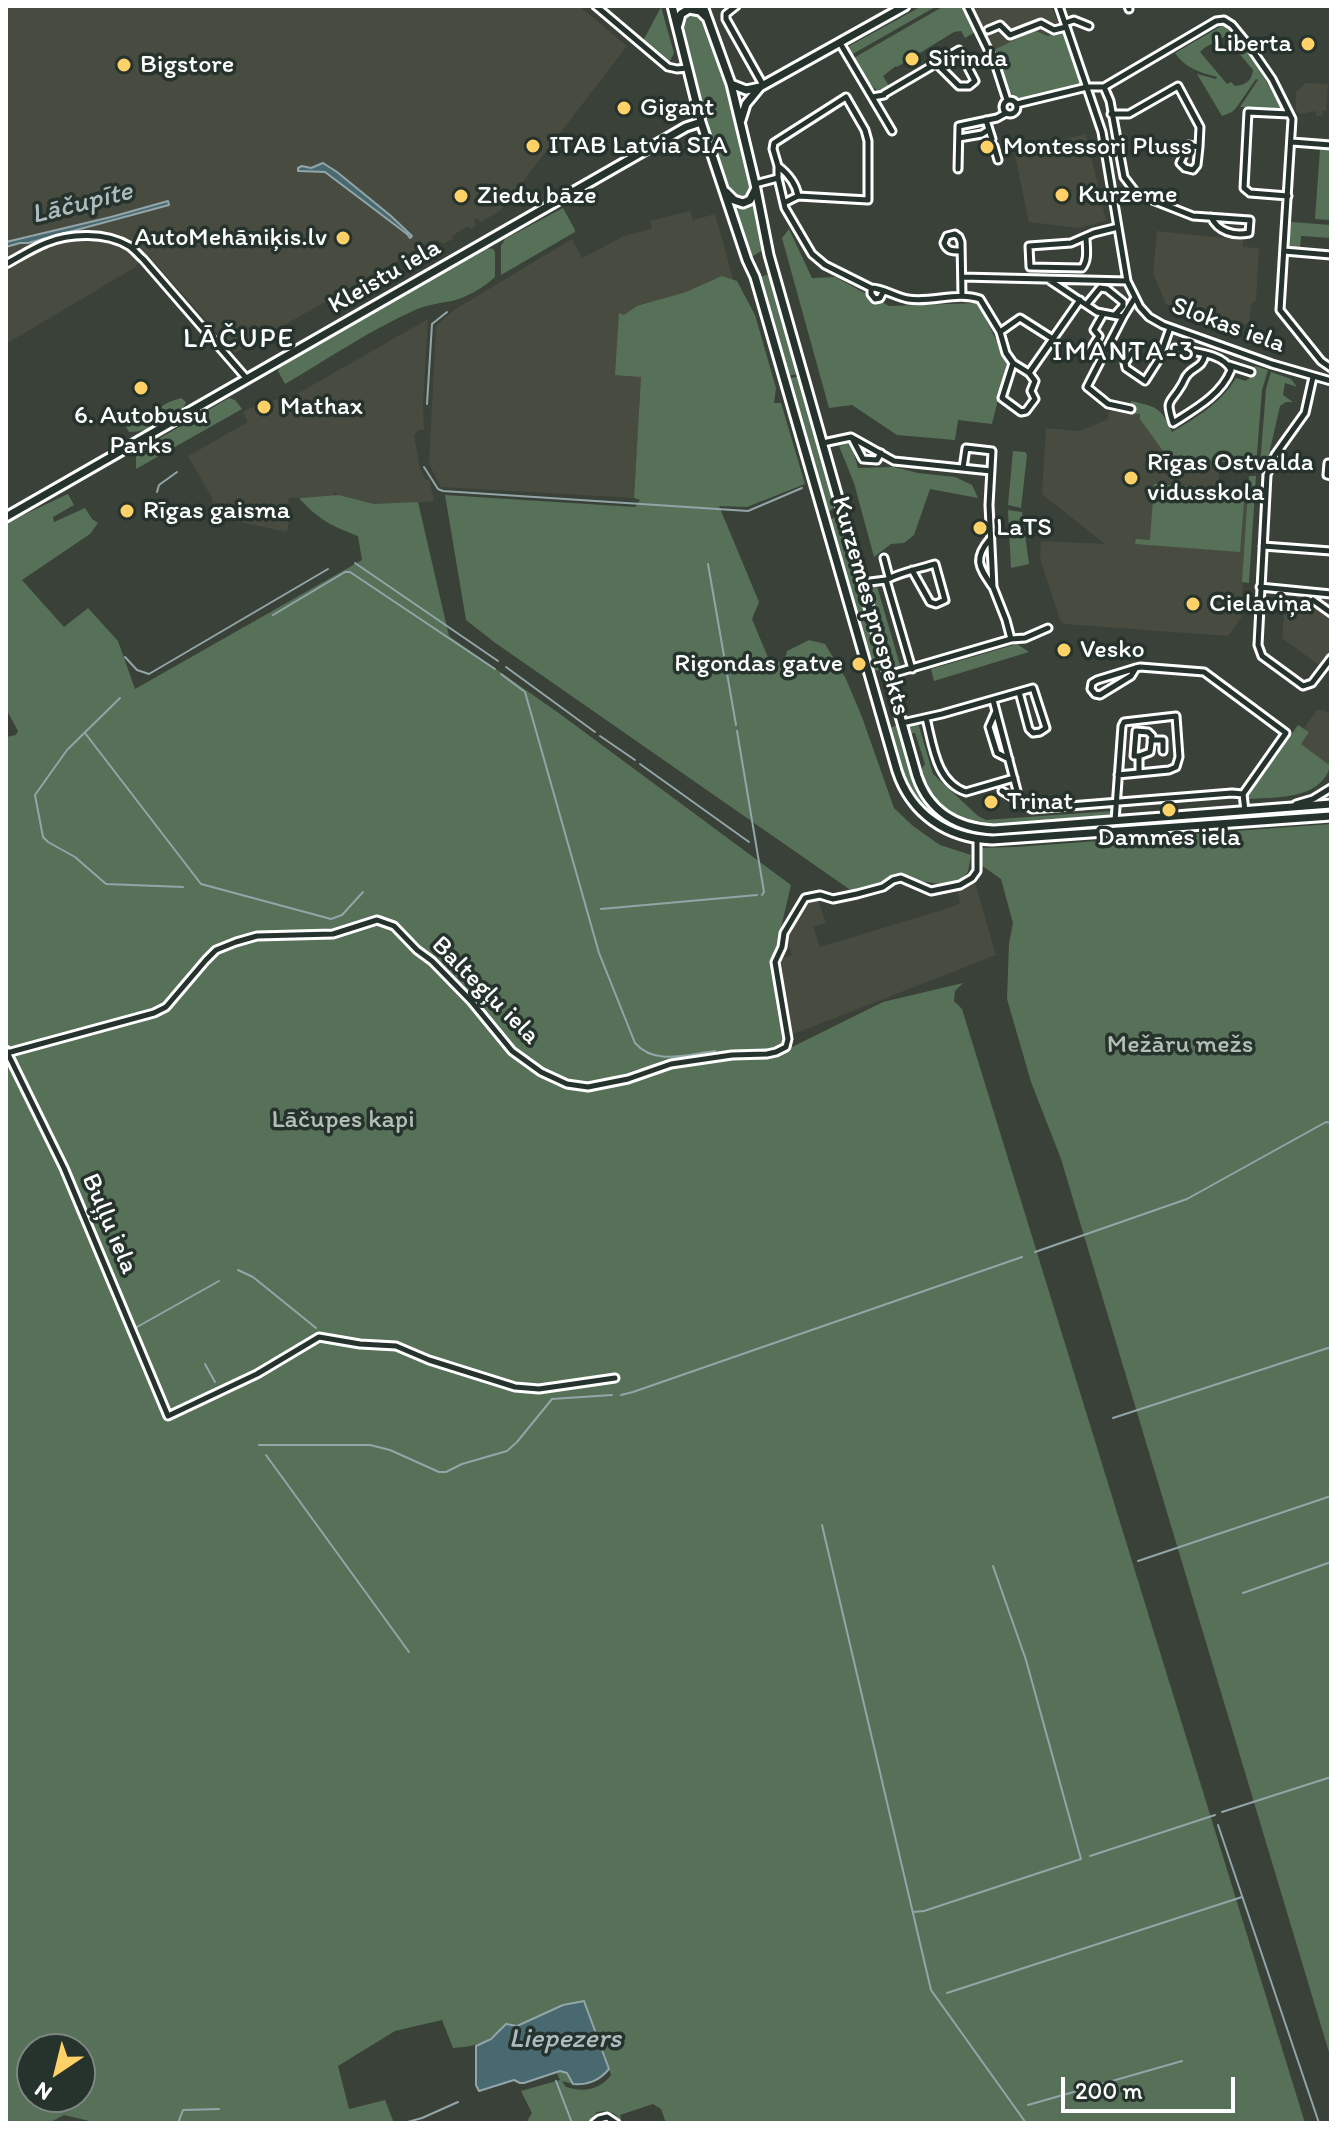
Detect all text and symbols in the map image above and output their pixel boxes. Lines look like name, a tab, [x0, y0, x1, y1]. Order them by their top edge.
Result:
place label: Liberta	[1213, 28, 1292, 60]
marker: Liberta	[1299, 35, 1317, 53]
place label: Sirinda	[928, 43, 1008, 75]
place label: Bigstore	[140, 49, 234, 81]
marker: Sirinda	[903, 50, 921, 68]
marker: Bigstore	[115, 56, 133, 74]
place label: Gigant	[640, 92, 714, 124]
marker: Gigant	[615, 99, 633, 117]
place label: ITAB Latvia SIA	[549, 130, 728, 162]
place label: Montessori Pluss	[1003, 131, 1192, 163]
marker: ITAB Latvia SIA	[524, 137, 542, 155]
marker: Montessori Pluss	[978, 138, 996, 156]
water label: Lāčupīte	[28, 175, 136, 233]
place label: Kurzeme	[1078, 179, 1178, 211]
place label: Ziedu bāze	[477, 180, 597, 212]
marker: Kurzeme	[1053, 186, 1071, 204]
marker: Ziedu bāze	[452, 187, 470, 205]
place label: AutoMehāniķis.lv	[135, 222, 327, 254]
marker: AutoMehāniķis.lv	[334, 229, 352, 247]
street label: Kleistu iela	[323, 232, 447, 322]
street label: Slokas iela	[1167, 291, 1289, 361]
district label: LĀČUPE	[183, 323, 295, 357]
district label: IMANTA-3	[1051, 336, 1197, 370]
marker: 6. Autobusu Parks	[132, 379, 150, 397]
place label: Mathax	[280, 391, 363, 423]
marker: Mathax	[255, 398, 273, 416]
place label: 6. Autobusu Parks	[74, 400, 208, 462]
place label: Rīgas Ostvalda vidusskola	[1147, 447, 1313, 508]
marker: Rīgas Ostvalda vidusskola	[1122, 469, 1140, 487]
street label: Kurzemes prospekts	[824, 493, 916, 719]
place label: Rīgas gaisma	[143, 495, 290, 527]
marker: Rīgas gaisma	[118, 502, 136, 520]
place label: LaTS	[996, 512, 1052, 544]
marker: LaTS	[971, 519, 989, 537]
place label: Cielaviņa	[1209, 588, 1312, 620]
marker: Cielaviņa	[1184, 595, 1202, 613]
place label: Vesko	[1080, 634, 1145, 666]
marker: Vesko	[1055, 641, 1073, 659]
place label: Rigondas gatve	[674, 648, 843, 680]
marker: Rigondas gatve	[850, 655, 868, 673]
place label: Trinat	[1007, 786, 1073, 818]
marker: Trinat	[982, 793, 1000, 811]
marker: Dammes iela	[1160, 801, 1178, 819]
place label: Dammes iela	[1097, 822, 1241, 854]
street label: Baltegļu iela	[424, 930, 546, 1052]
park label: Mežāru mežs	[1107, 1029, 1253, 1061]
park label: Lāčupes kapi	[271, 1104, 415, 1136]
street label: Buļļu iela	[74, 1169, 144, 1279]
water label: Liepezers	[509, 2023, 621, 2057]
north arrow	[16, 2033, 96, 2113]
scale bar	[1065, 2061, 1239, 2111]
text: N	[29, 2076, 57, 2107]
text: 200 m	[1075, 2076, 1143, 2105]

